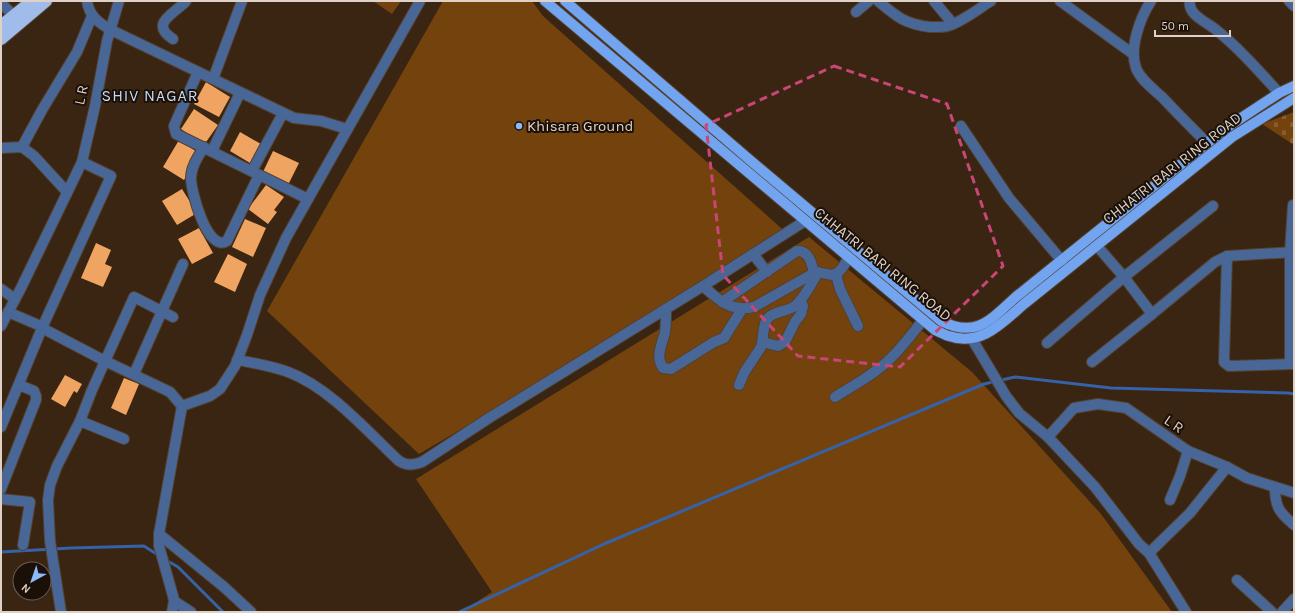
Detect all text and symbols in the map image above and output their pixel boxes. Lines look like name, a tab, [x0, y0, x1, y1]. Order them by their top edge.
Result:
scale bar	[1155, 12, 1230, 38]
text: 50 m	[1161, 19, 1189, 33]
street label: L R	[70, 83, 92, 107]
district label: SHIV NAGAR	[101, 86, 199, 105]
street label: CHHATRI BARI RING ROAD	[1099, 108, 1245, 228]
place label: Khisara Ground	[527, 117, 633, 135]
marker: Khisara Ground	[514, 121, 524, 131]
street label: CHHATRI BARI RING ROAD	[811, 203, 955, 325]
street label: L R	[1161, 411, 1187, 437]
north arrow	[12, 561, 52, 601]
text: N	[19, 581, 33, 596]

